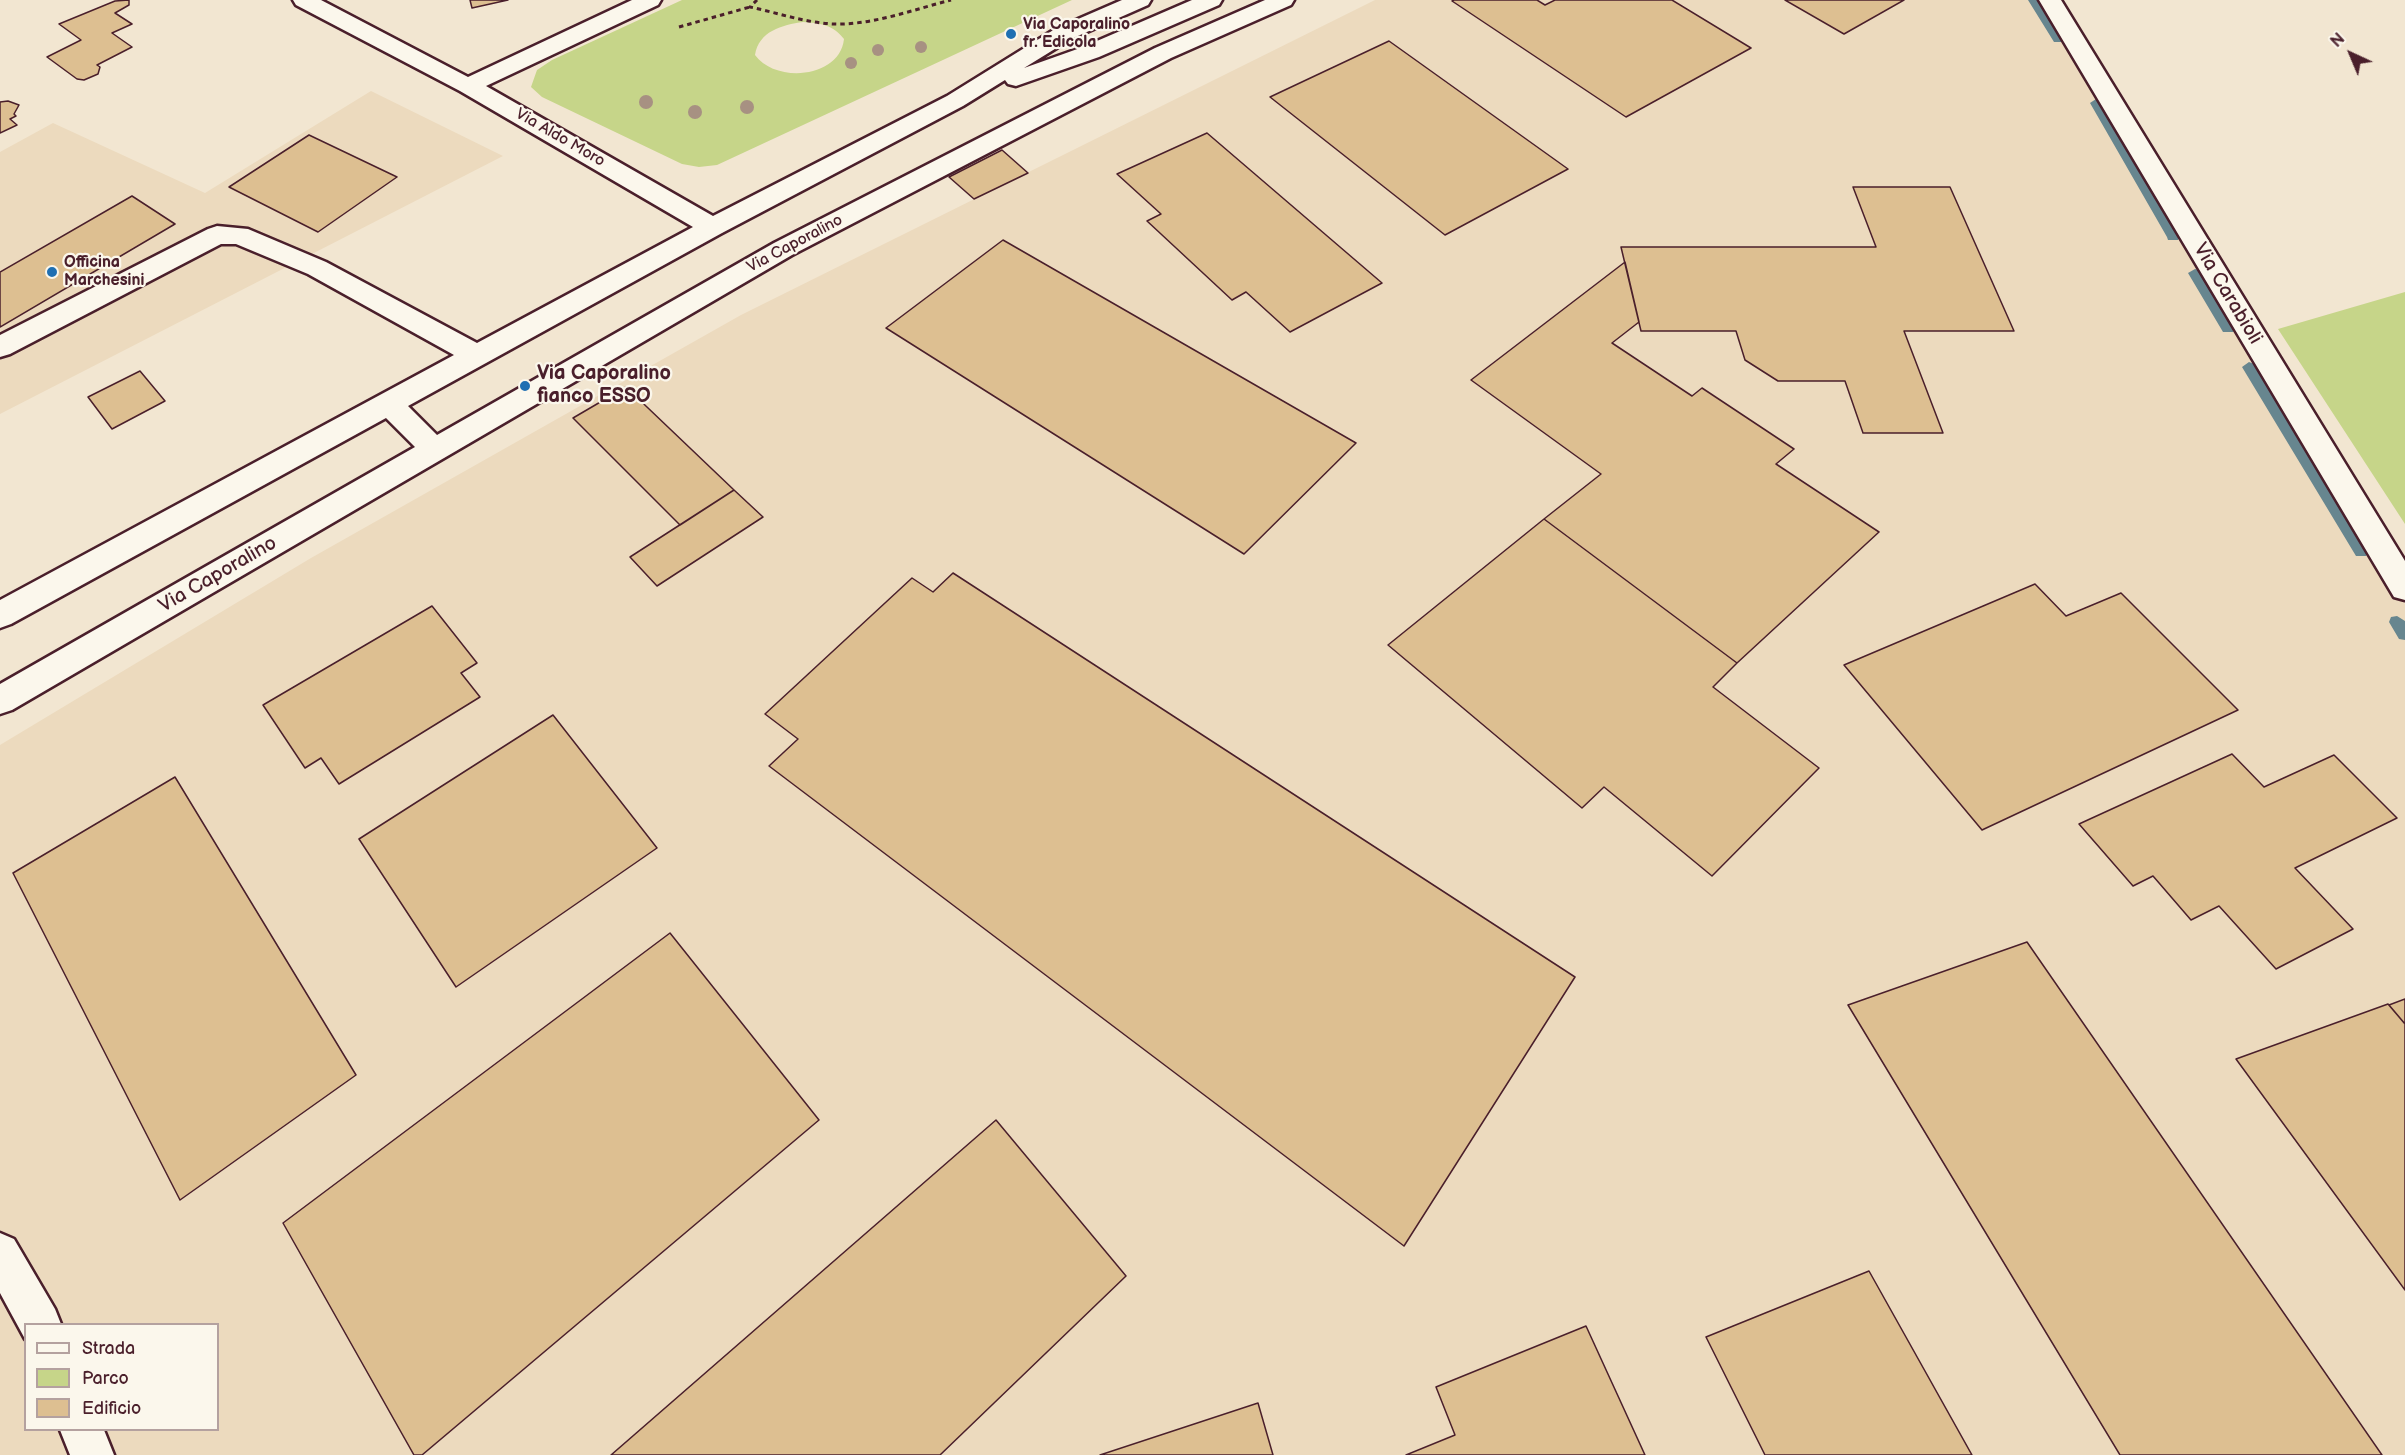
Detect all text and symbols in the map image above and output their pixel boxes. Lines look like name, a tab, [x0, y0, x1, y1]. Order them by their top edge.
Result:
place label: Via Caporalino fr. Edicola	[1023, 15, 1130, 53]
north arrow	[2321, 24, 2381, 84]
marker: Via Caporalino fr. Edicola	[1004, 27, 1018, 41]
text: N	[2327, 30, 2349, 52]
street label: Via Aldo Moro	[512, 105, 608, 171]
street label: Via Caporalino	[744, 211, 846, 277]
street label: Via Carabioli	[2187, 239, 2267, 349]
place label: Officina Marchesini	[64, 253, 144, 291]
marker: Officina Marchesini	[45, 265, 59, 279]
place label: Via Caporalino fianco ESSO	[537, 362, 671, 409]
marker: Via Caporalino fianco ESSO	[518, 379, 532, 393]
street label: Via Caporalino	[155, 532, 281, 618]
legend	[24, 1323, 219, 1431]
text: Strada	[82, 1338, 135, 1359]
text: Parco	[82, 1368, 129, 1389]
text: Edificio	[82, 1398, 141, 1419]

